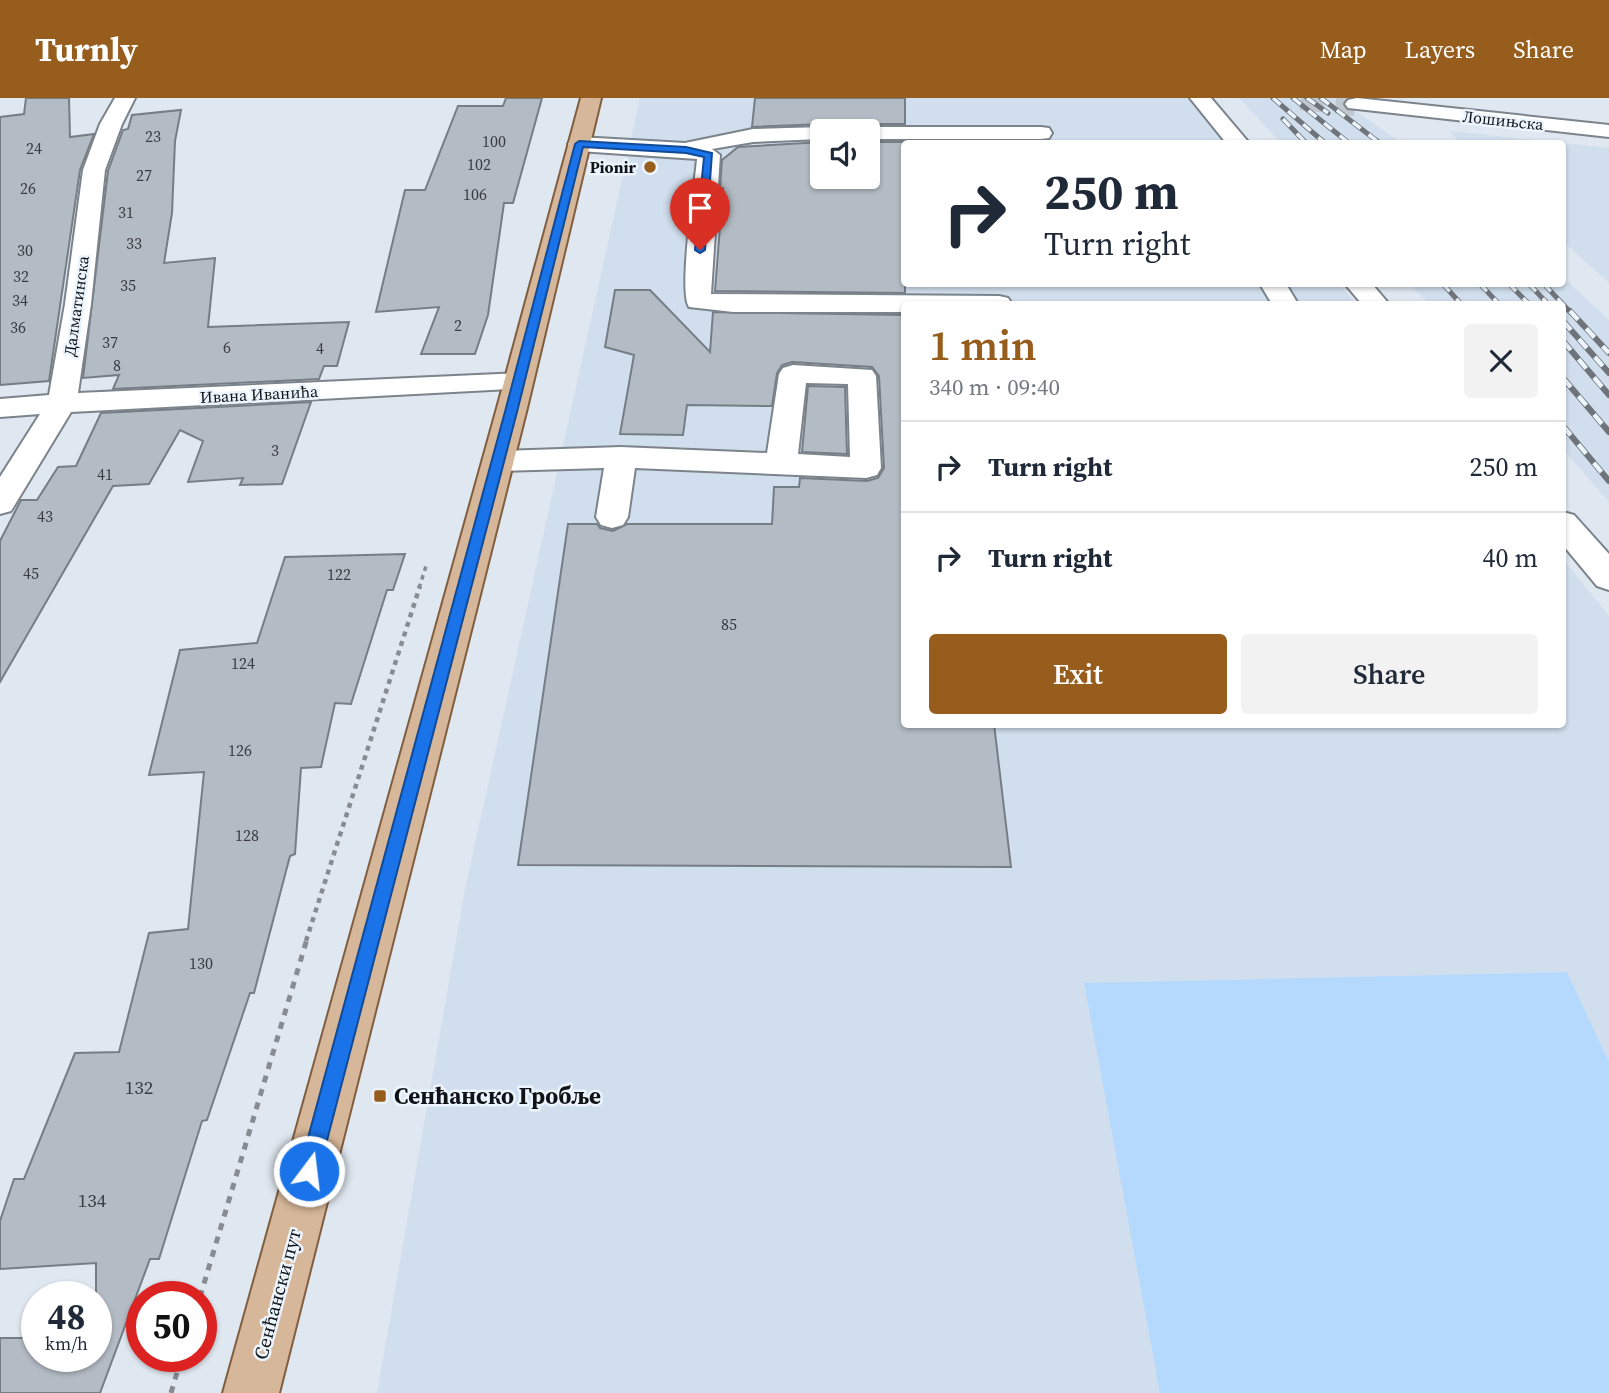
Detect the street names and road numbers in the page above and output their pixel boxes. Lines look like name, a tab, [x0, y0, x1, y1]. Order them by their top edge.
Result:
street label: Лошињска	[1461, 105, 1545, 135]
street label: Далматинска	[58, 254, 94, 358]
street label: Ивана Иванића	[199, 380, 320, 408]
street label: Сенћански пут	[247, 1226, 307, 1362]

